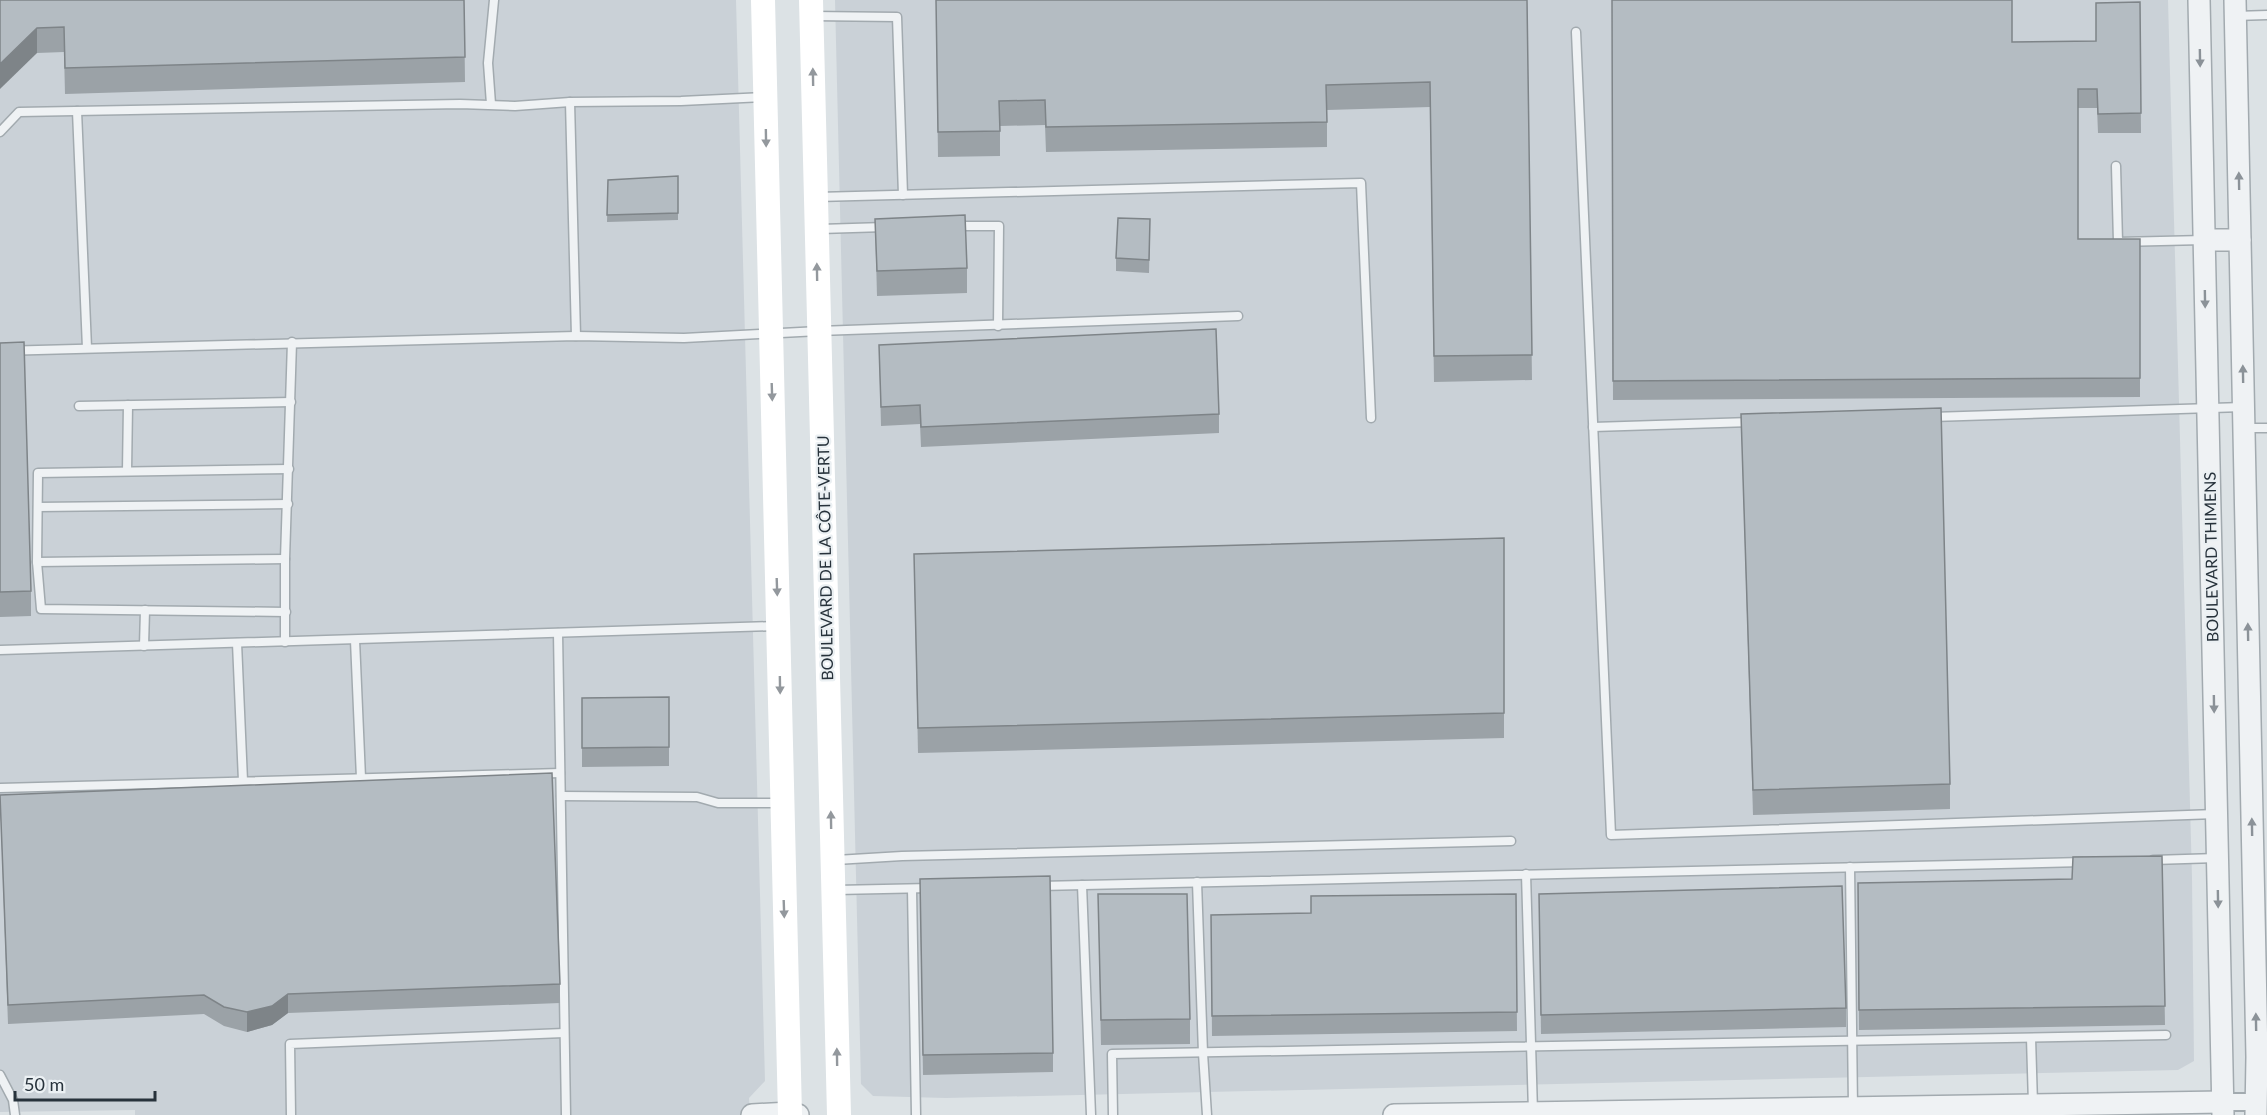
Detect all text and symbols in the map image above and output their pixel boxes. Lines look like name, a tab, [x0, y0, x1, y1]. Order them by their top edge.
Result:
one-way arrow	[2195, 49, 2205, 68]
one-way arrow	[808, 68, 818, 87]
one-way arrow	[762, 129, 771, 148]
one-way arrow	[2234, 172, 2244, 191]
one-way arrow	[813, 263, 822, 282]
one-way arrow	[2201, 289, 2210, 308]
one-way arrow	[2238, 365, 2248, 384]
one-way arrow	[768, 383, 777, 402]
street label: BOULEVARD DE LA CÔTE-VERTU	[813, 435, 836, 681]
street label: BOULEVARD THIMENS	[2200, 472, 2221, 642]
one-way arrow	[773, 578, 782, 597]
one-way arrow	[2243, 623, 2253, 642]
one-way arrow	[775, 675, 784, 694]
one-way arrow	[2209, 694, 2219, 713]
one-way arrow	[826, 810, 836, 829]
one-way arrow	[2247, 818, 2257, 837]
one-way arrow	[2213, 889, 2223, 908]
one-way arrow	[780, 899, 789, 918]
one-way arrow	[2251, 1013, 2261, 1032]
one-way arrow	[832, 1047, 842, 1066]
scale bar	[15, 1064, 154, 1102]
text: 50 m	[24, 1073, 64, 1095]

